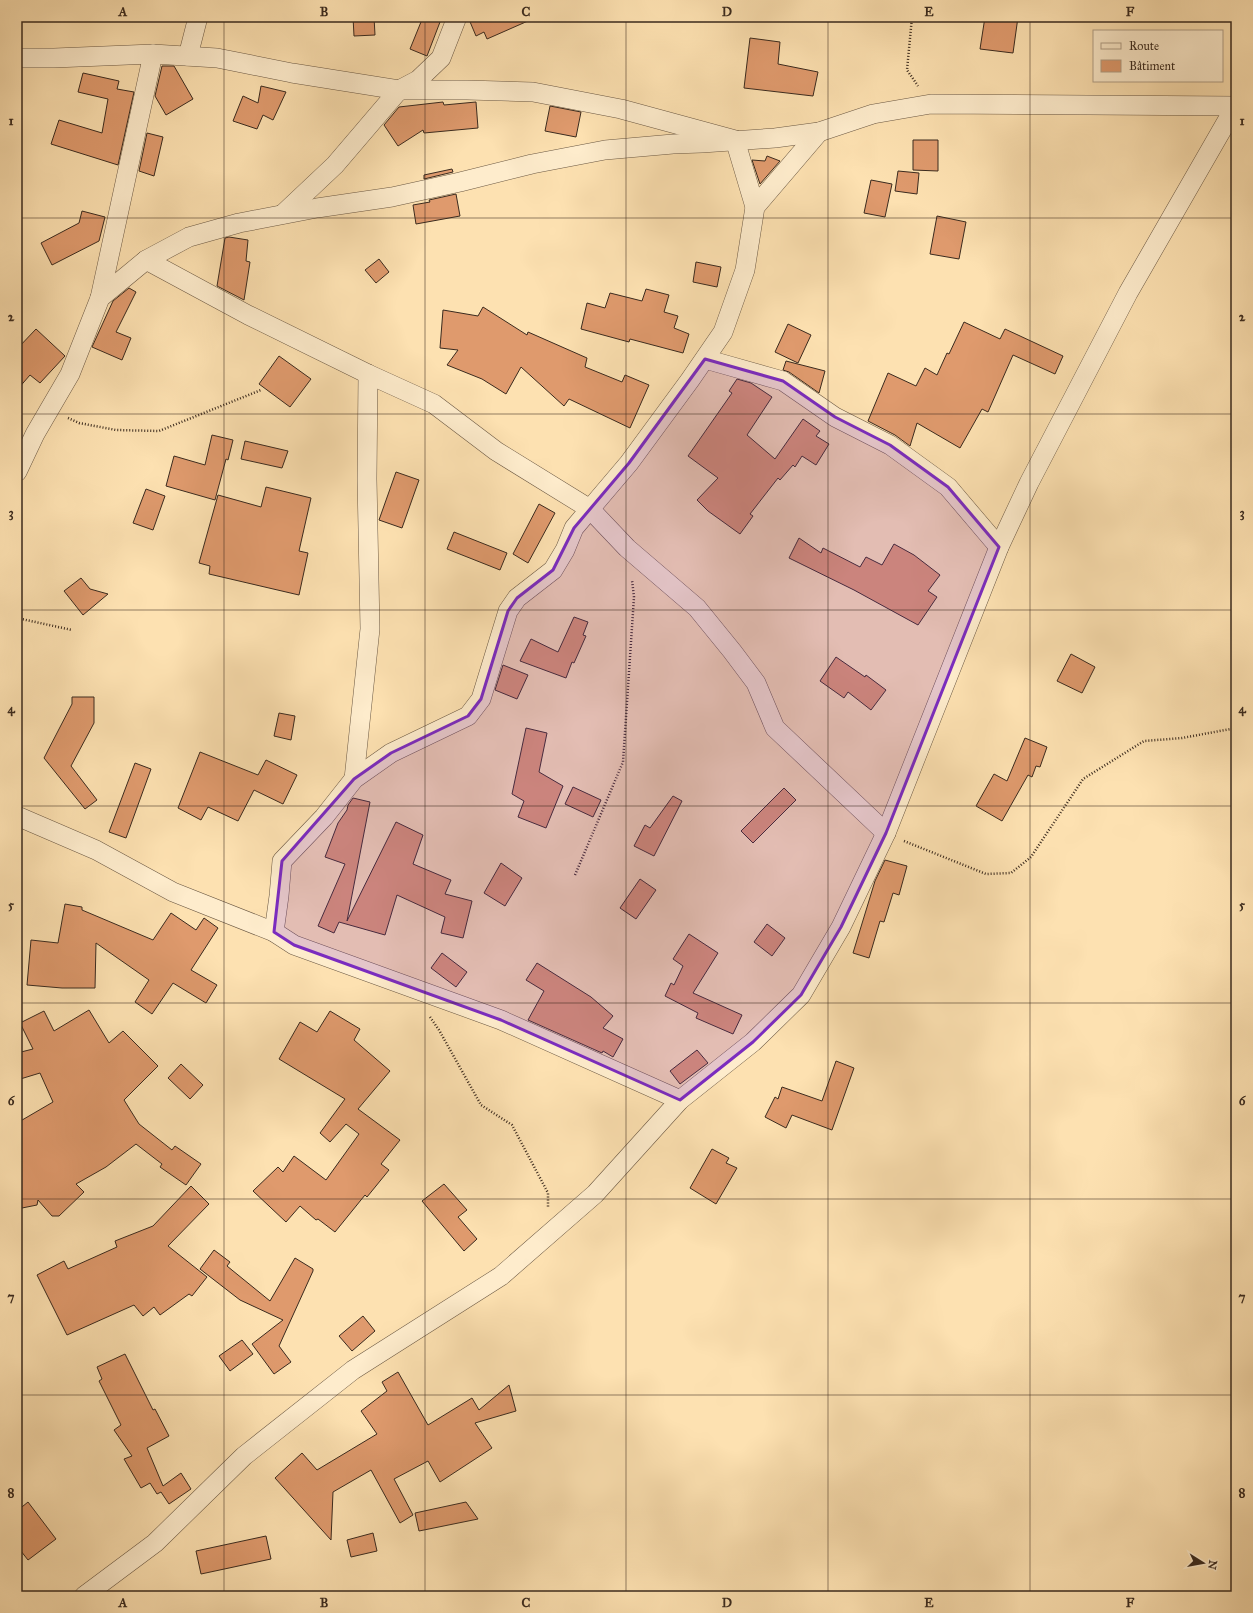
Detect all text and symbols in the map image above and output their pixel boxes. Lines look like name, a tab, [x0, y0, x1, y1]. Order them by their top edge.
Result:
text: A	[118, 4, 128, 20]
text: B	[320, 4, 329, 20]
text: C	[522, 4, 531, 20]
text: D	[722, 4, 732, 20]
text: E	[924, 4, 934, 20]
text: F	[1126, 4, 1135, 20]
legend	[1093, 30, 1223, 82]
text: Route	[1129, 39, 1159, 53]
text: Bâtiment	[1129, 59, 1176, 73]
text: 1	[8, 113, 14, 129]
text: 1	[1239, 113, 1245, 129]
text: 2	[8, 309, 15, 325]
text: 2	[1239, 309, 1246, 325]
text: 3	[8, 505, 14, 521]
text: 3	[1239, 505, 1245, 521]
text: 4	[7, 701, 15, 717]
text: 4	[1238, 701, 1246, 717]
text: 5	[8, 897, 15, 913]
text: 5	[1239, 897, 1246, 913]
text: 6	[8, 1093, 16, 1109]
text: 6	[1239, 1093, 1247, 1109]
text: 7	[8, 1289, 15, 1305]
text: 7	[1239, 1289, 1246, 1305]
text: 8	[8, 1485, 15, 1501]
text: 8	[1239, 1485, 1246, 1501]
north arrow	[1183, 1543, 1223, 1583]
text: N	[1205, 1559, 1220, 1571]
text: A	[118, 1595, 128, 1611]
text: B	[320, 1595, 329, 1611]
text: C	[522, 1595, 531, 1611]
text: D	[722, 1595, 732, 1611]
text: E	[924, 1595, 934, 1611]
text: F	[1126, 1595, 1135, 1611]

